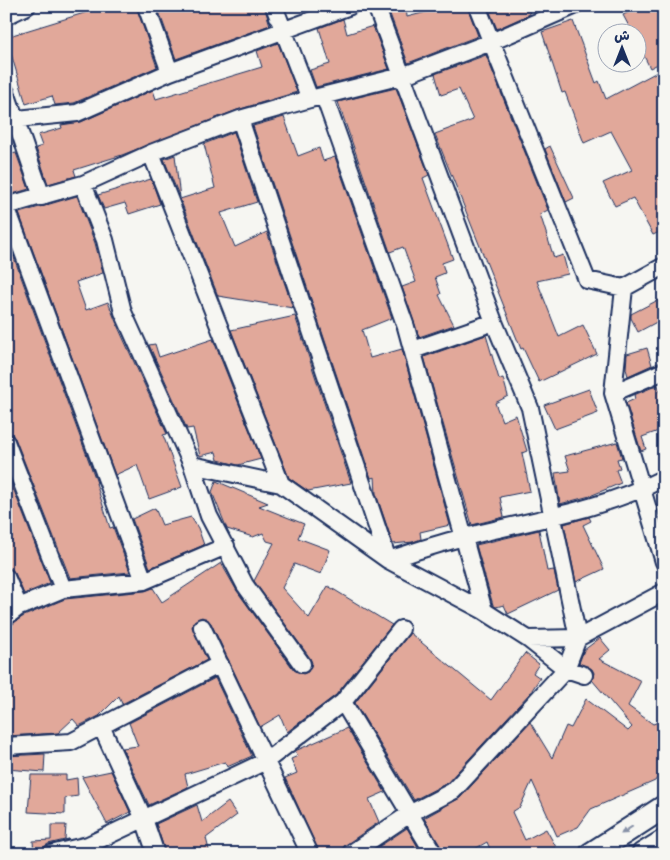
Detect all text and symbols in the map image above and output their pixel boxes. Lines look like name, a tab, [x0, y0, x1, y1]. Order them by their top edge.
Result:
north arrow	[598, 22, 648, 72]
text: ش	[614, 27, 630, 45]
one-way arrow	[621, 826, 634, 835]

